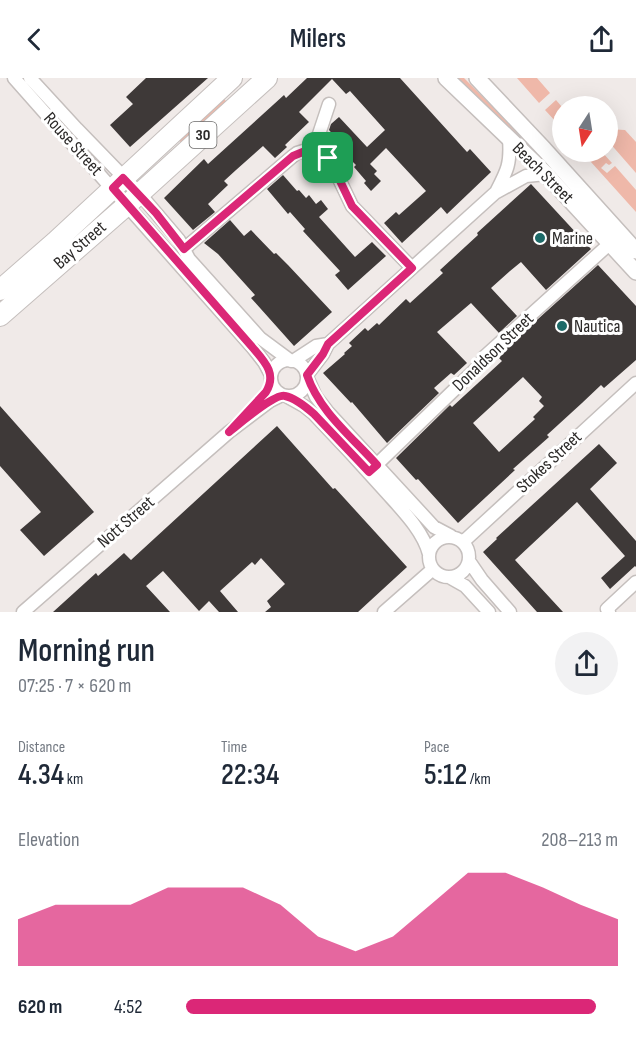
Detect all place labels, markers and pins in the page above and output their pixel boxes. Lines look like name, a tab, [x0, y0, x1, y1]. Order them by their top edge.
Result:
pin	[302, 132, 353, 183]
place label: Marine	[552, 228, 593, 249]
marker: Marine	[533, 231, 547, 245]
place label: Nautica	[574, 316, 620, 337]
marker: Nautica	[555, 319, 569, 333]

